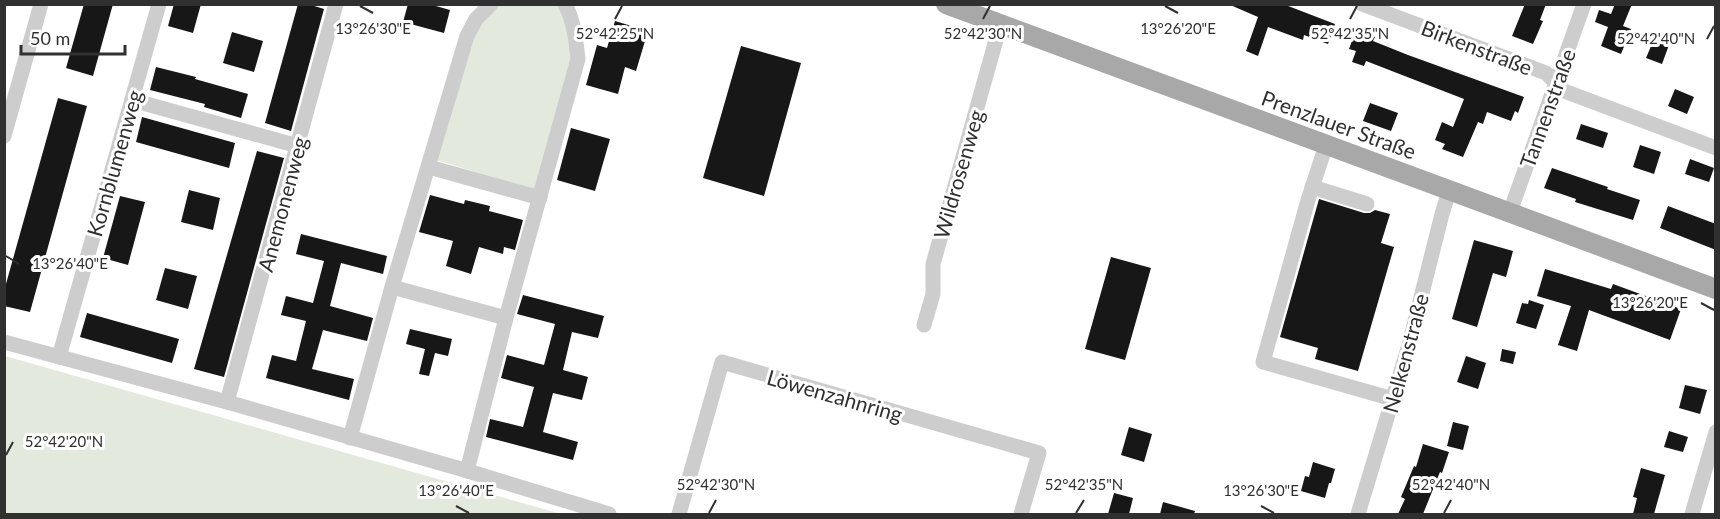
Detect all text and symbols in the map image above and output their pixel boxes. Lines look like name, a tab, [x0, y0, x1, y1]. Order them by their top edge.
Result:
street label: Birkenstraße	[1418, 14, 1536, 80]
scale bar	[21, 18, 124, 56]
text: 13°26'30"E	[335, 19, 411, 37]
text: 13°26'20"E	[1140, 19, 1216, 37]
text: 52°42'25"N	[576, 24, 654, 42]
text: 52°42'30"N	[944, 24, 1022, 42]
text: 52°42'35"N	[1311, 24, 1389, 42]
text: 50 m	[30, 27, 70, 49]
text: 52°42'40"N	[1617, 29, 1695, 47]
street label: Tannenstraße	[1514, 45, 1580, 171]
street label: Prenzlauer Straße	[1258, 84, 1420, 164]
street label: Kornblumenweg	[81, 87, 147, 239]
street label: Wildrosenweg	[928, 107, 988, 241]
street label: Anemonenweg	[252, 134, 312, 274]
text: 13°26'40"E	[32, 254, 108, 272]
street label: Nelkenstraße	[1377, 291, 1433, 415]
text: 13°26'20"E	[1612, 293, 1688, 311]
street label: Löwenzahnring	[764, 364, 906, 426]
text: 52°42'20"N	[25, 432, 103, 450]
text: 52°42'30"N	[677, 475, 755, 493]
text: 52°42'35"N	[1045, 475, 1123, 493]
text: 52°42'40"N	[1412, 475, 1490, 493]
text: 13°26'40"E	[418, 481, 494, 499]
text: 13°26'30"E	[1223, 481, 1299, 499]

